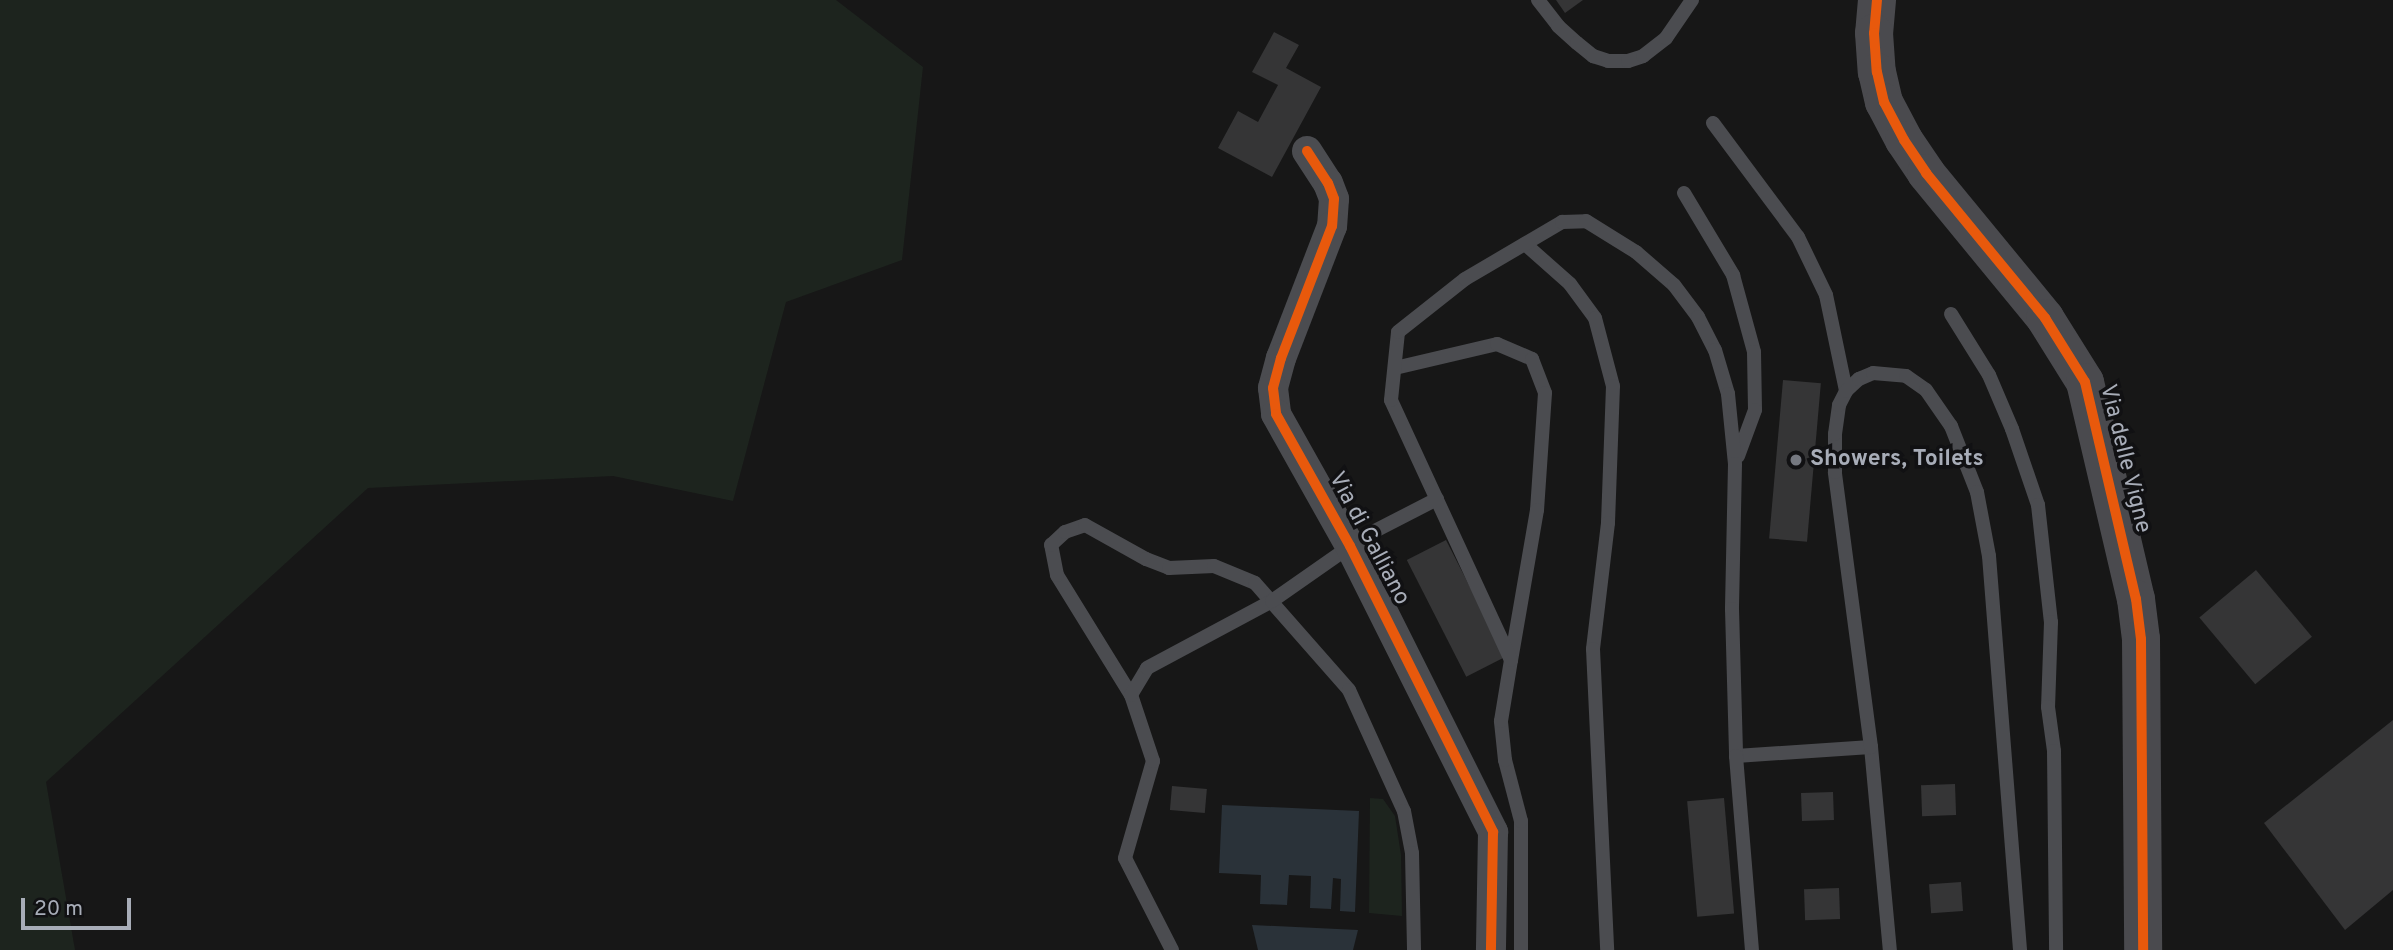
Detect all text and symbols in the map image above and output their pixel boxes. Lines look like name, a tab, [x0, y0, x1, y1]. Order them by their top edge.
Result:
street label: Via delle Vigne	[2092, 381, 2156, 537]
place label: Showers, Toilets	[1810, 446, 1984, 474]
marker: Showers, Toilets	[1788, 452, 1804, 468]
street label: Via di Galliano	[1321, 468, 1415, 610]
scale bar	[24, 884, 135, 928]
text: 20 m	[34, 896, 83, 923]

